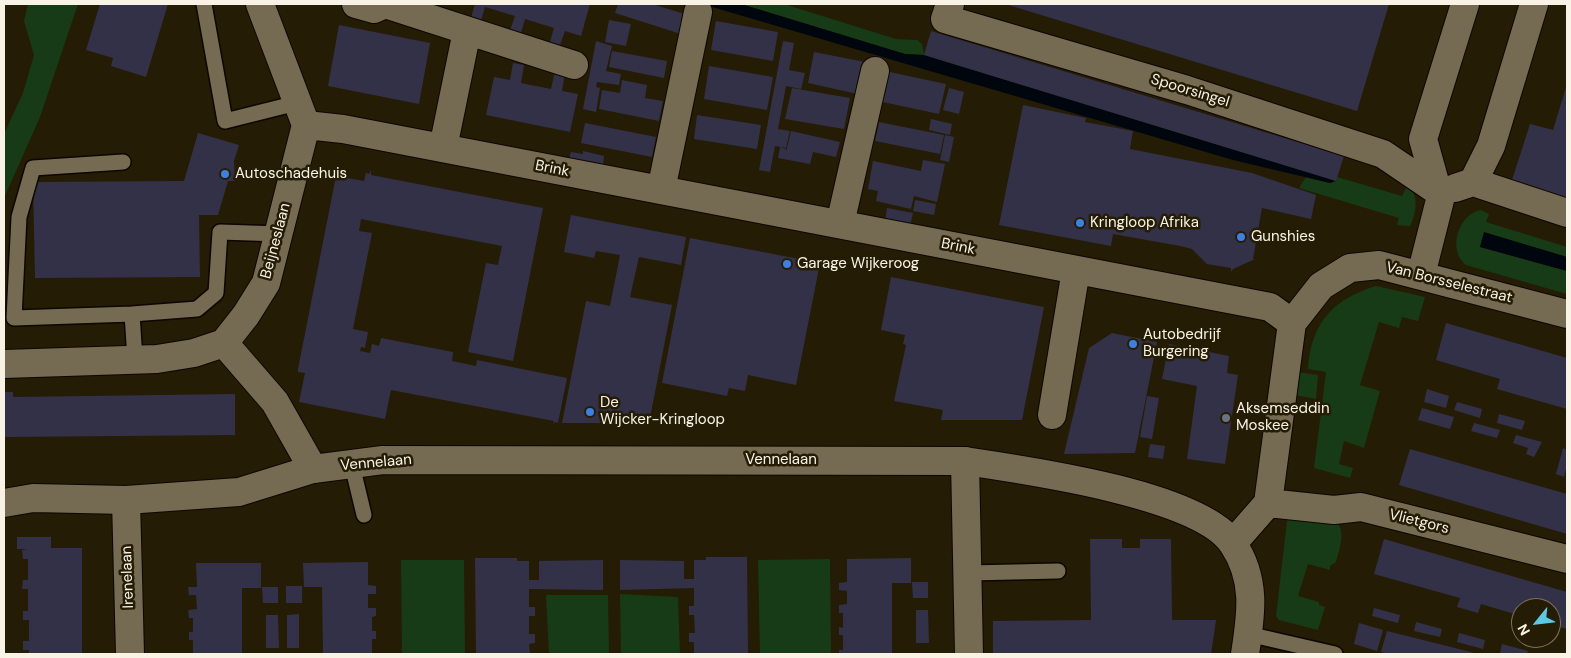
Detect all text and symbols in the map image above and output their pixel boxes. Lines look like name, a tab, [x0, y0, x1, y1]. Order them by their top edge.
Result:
street label: Spoorsingel	[1149, 71, 1231, 111]
street label: Brink	[533, 157, 571, 181]
place label: Autoschadehuis	[235, 165, 347, 183]
marker: Autoschadehuis	[219, 168, 231, 180]
street label: Beijneslaan	[257, 201, 295, 281]
place label: Kringloop Afrika	[1090, 214, 1199, 232]
marker: Kringloop Afrika	[1074, 217, 1086, 229]
place label: Gunshies	[1251, 228, 1315, 246]
marker: Gunshies	[1235, 231, 1247, 243]
street label: Brink	[939, 235, 977, 259]
place label: Garage Wijkeroog	[797, 255, 919, 273]
marker: Garage Wijkeroog	[781, 258, 793, 270]
street label: Van Borsselestraat	[1384, 259, 1514, 307]
place label: Autobedrijf Burgering	[1143, 326, 1221, 361]
marker: Autobedrijf Burgering	[1127, 338, 1139, 350]
place label: De Wijcker-Kringloop	[600, 394, 725, 429]
place label: Aksemseddin Moskee	[1236, 400, 1330, 435]
marker: De Wijcker-Kringloop	[584, 406, 596, 418]
marker: Aksemseddin Moskee	[1220, 412, 1232, 424]
street label: Vennelaan	[340, 451, 412, 475]
street label: Vennelaan	[745, 451, 817, 469]
street label: Vlietgors	[1387, 506, 1451, 538]
street label: Irenelaan	[118, 545, 138, 609]
north arrow	[1511, 598, 1561, 648]
text: N	[1513, 621, 1534, 639]

